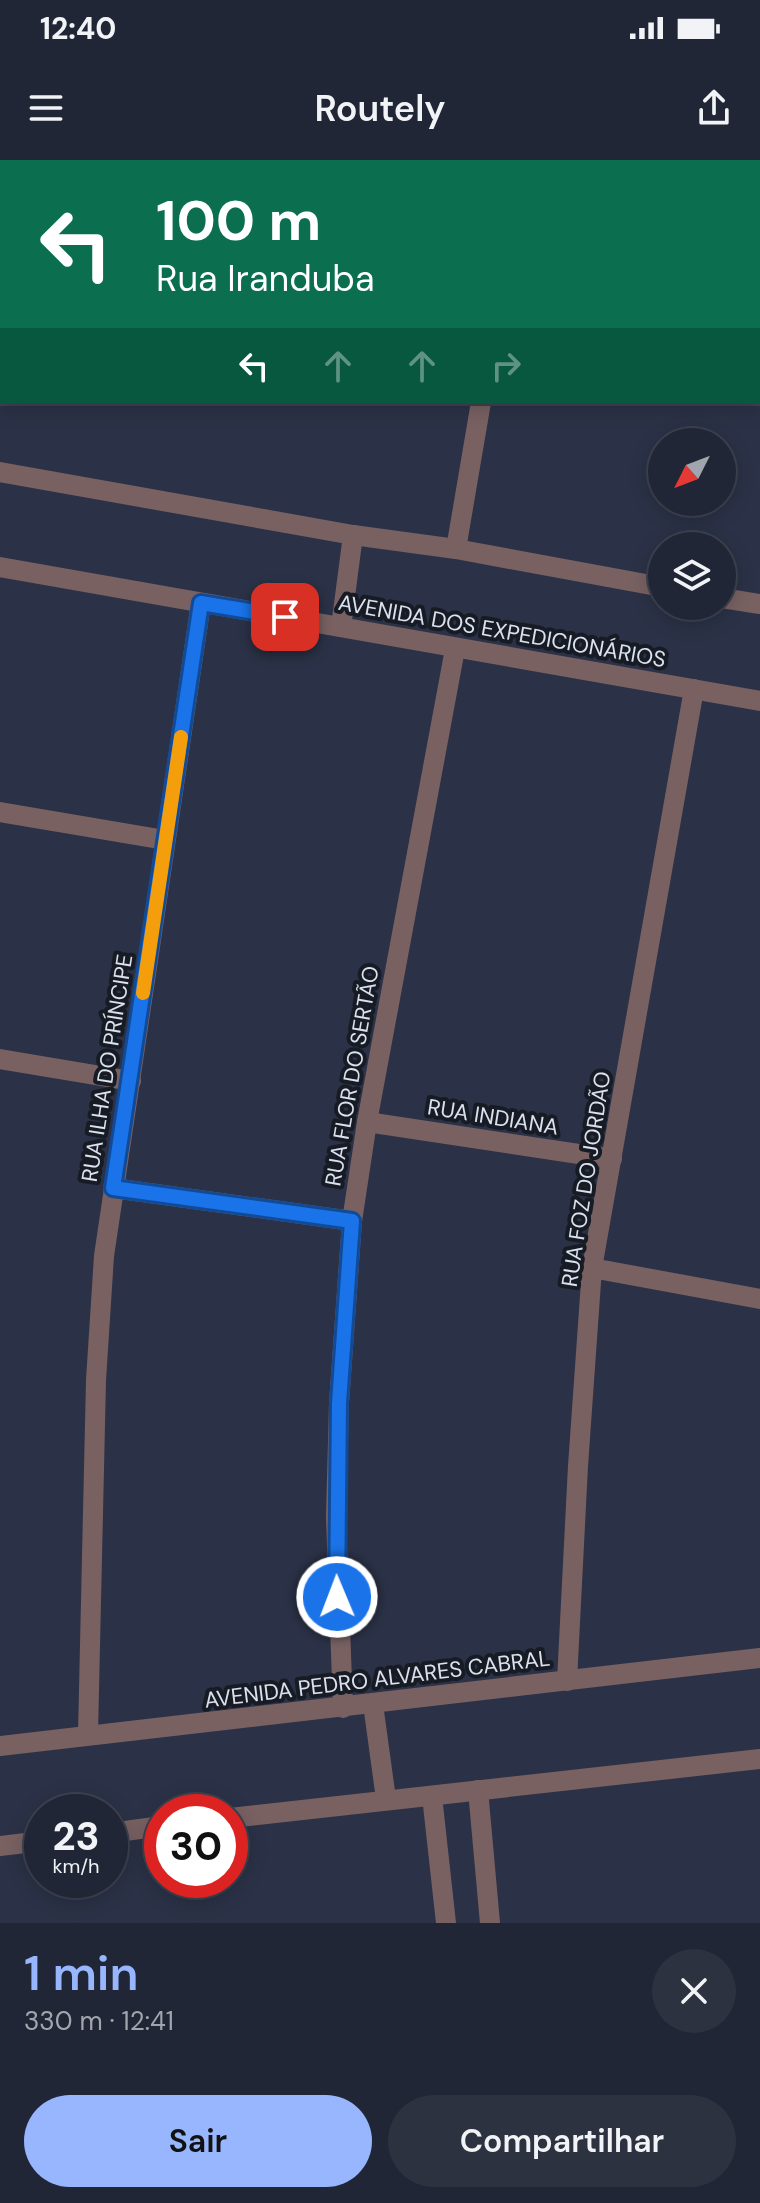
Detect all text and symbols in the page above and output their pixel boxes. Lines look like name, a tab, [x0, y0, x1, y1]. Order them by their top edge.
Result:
text: 12:40	[40, 9, 116, 48]
text: Routely	[314, 85, 446, 132]
icon: menu	[24, 86, 68, 130]
icon: share	[692, 86, 736, 130]
text: 100 m	[156, 184, 321, 257]
icon: left	[24, 192, 128, 296]
text: Rua Iranduba	[156, 255, 374, 302]
icon: left	[232, 344, 276, 388]
icon: ahead	[316, 344, 360, 388]
icon: ahead	[400, 344, 444, 388]
icon: right	[484, 344, 528, 388]
north arrow	[648, 428, 736, 516]
map controls	[648, 428, 736, 620]
button: layers	[648, 532, 736, 620]
pin	[251, 583, 319, 651]
street label: AVENIDA DOS EXPEDICIONÁRIOS	[336, 588, 668, 674]
icon: arrive	[263, 595, 307, 639]
street label: RUA ILHA DO PRÍNCIPE	[75, 952, 139, 1184]
street label: RUA FLOR DO SERTÃO	[318, 964, 386, 1188]
street label: RUA FOZ DO JORDÃO	[555, 1069, 617, 1289]
street label: RUA INDIANA	[425, 1092, 561, 1142]
position arrow	[295, 1555, 379, 1639]
street label: AVENIDA PEDRO ALVARES CABRAL	[202, 1643, 552, 1715]
speed limit sign: 30	[144, 1794, 248, 1898]
text: 23	[52, 1810, 100, 1862]
text: km/h	[52, 1853, 100, 1879]
text: 1 min	[24, 1942, 139, 2005]
button: close	[652, 1949, 736, 2033]
text: 330 m · 12:41	[24, 2004, 174, 2038]
button: Sair	[24, 2095, 372, 2187]
button: Compartilhar	[388, 2095, 736, 2187]

